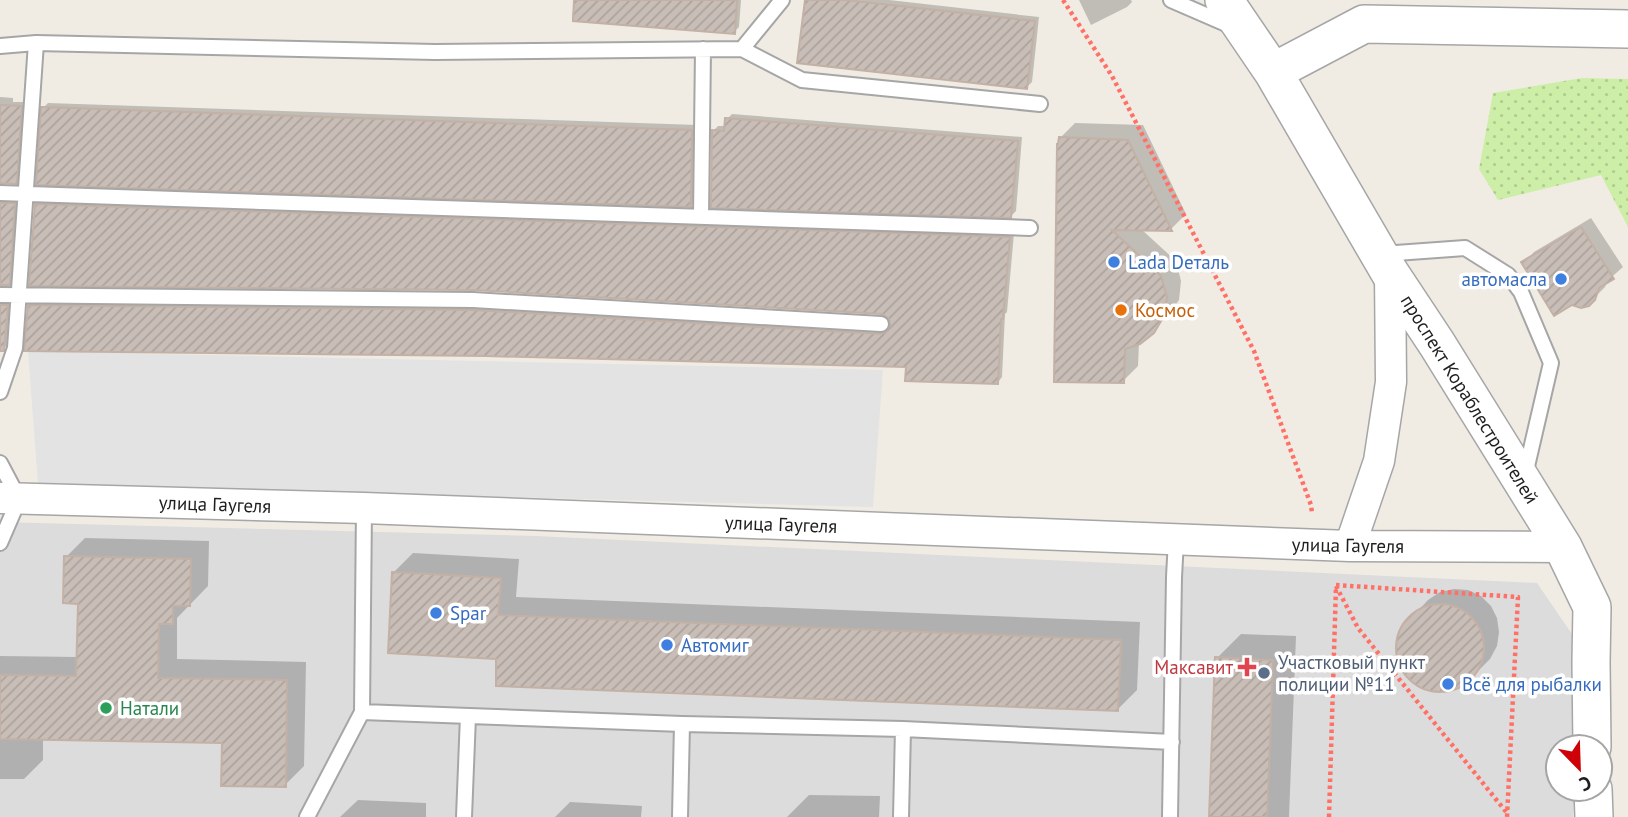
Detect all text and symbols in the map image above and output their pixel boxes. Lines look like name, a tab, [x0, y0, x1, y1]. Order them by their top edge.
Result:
place label: Lada Dеталь	[1128, 250, 1229, 274]
marker: Lada Dеталь	[1106, 254, 1122, 270]
place label: автомасла	[1461, 267, 1547, 291]
marker: автомасла	[1553, 271, 1569, 287]
street label: проспект Кораблестроителей	[1396, 290, 1544, 508]
place label: Космос	[1135, 298, 1195, 322]
marker: Космос	[1113, 302, 1129, 318]
street label: улица Гаугеля	[158, 490, 272, 518]
street label: улица Гаугеля	[724, 510, 838, 538]
street label: улица Гаугеля	[1292, 532, 1404, 558]
place label: Spar	[450, 601, 487, 625]
marker: Spar	[428, 605, 444, 621]
place label: Автомиг	[681, 633, 750, 657]
marker: Автомиг	[659, 637, 675, 653]
place label: Участковый пункт полиции №11	[1278, 650, 1425, 696]
place label: Максавит	[1154, 655, 1233, 679]
marker: Максавит	[1239, 659, 1255, 675]
marker: Участковый пункт полиции №11	[1256, 665, 1272, 681]
place label: Всё для рыбалки	[1462, 672, 1602, 696]
marker: Всё для рыбалки	[1440, 676, 1456, 692]
place label: Натали	[120, 696, 179, 720]
marker: Натали	[98, 700, 114, 716]
north arrow	[1544, 733, 1614, 803]
text: С	[1576, 771, 1595, 797]

